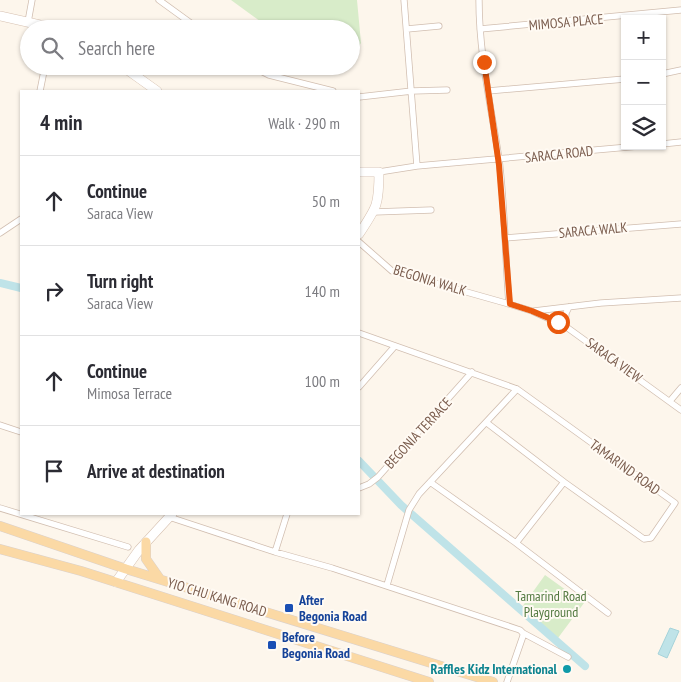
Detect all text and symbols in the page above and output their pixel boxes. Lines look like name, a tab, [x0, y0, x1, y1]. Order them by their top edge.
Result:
street label: MIMOSA PLACE	[528, 10, 604, 34]
map controls	[621, 15, 666, 150]
button: +	[621, 15, 666, 60]
search box	[20, 20, 360, 75]
icon: search	[38, 34, 66, 62]
text: Search here	[78, 36, 155, 60]
route end	[473, 51, 496, 74]
button: −	[621, 60, 666, 105]
button: layers	[621, 105, 666, 150]
text: 4 min	[40, 109, 82, 136]
text: Walk · 290 m	[268, 113, 340, 133]
street label: SARACA ROAD	[524, 141, 594, 167]
text: Continue	[87, 179, 147, 203]
icon: ahead	[40, 187, 68, 215]
text: 50 m	[312, 191, 340, 211]
text: Saraca View	[87, 203, 153, 223]
street label: SARACA WALK	[558, 218, 628, 242]
street label: BEGONIA WALK	[391, 260, 469, 300]
text: Turn right	[87, 269, 153, 293]
icon: right	[40, 277, 68, 305]
text: 140 m	[305, 281, 340, 301]
text: Saraca View	[87, 293, 153, 313]
route start	[547, 311, 570, 334]
street label: SARACA VIEW	[582, 334, 646, 387]
text: Continue	[87, 359, 147, 383]
icon: ahead	[40, 367, 68, 395]
text: 100 m	[305, 371, 340, 391]
text: Mimosa Terrace	[87, 383, 172, 403]
street label: BEGONIA TERRACE	[380, 394, 456, 472]
street label: TAMARIND ROAD	[586, 435, 664, 499]
icon: arrive	[40, 457, 68, 485]
text: Arrive at destination	[87, 459, 225, 483]
street label: YIO CHU KANG ROAD	[165, 573, 269, 621]
park label: Tamarind Road Playground	[515, 587, 587, 621]
place label: After Begonia Road	[298, 591, 367, 625]
marker: After Begonia Road	[283, 602, 295, 614]
place label: Before Begonia Road	[282, 628, 350, 662]
marker: Before Begonia Road	[266, 639, 278, 651]
place label: Raffles Kidz International	[431, 660, 558, 678]
marker: Raffles Kidz International	[561, 663, 573, 675]

